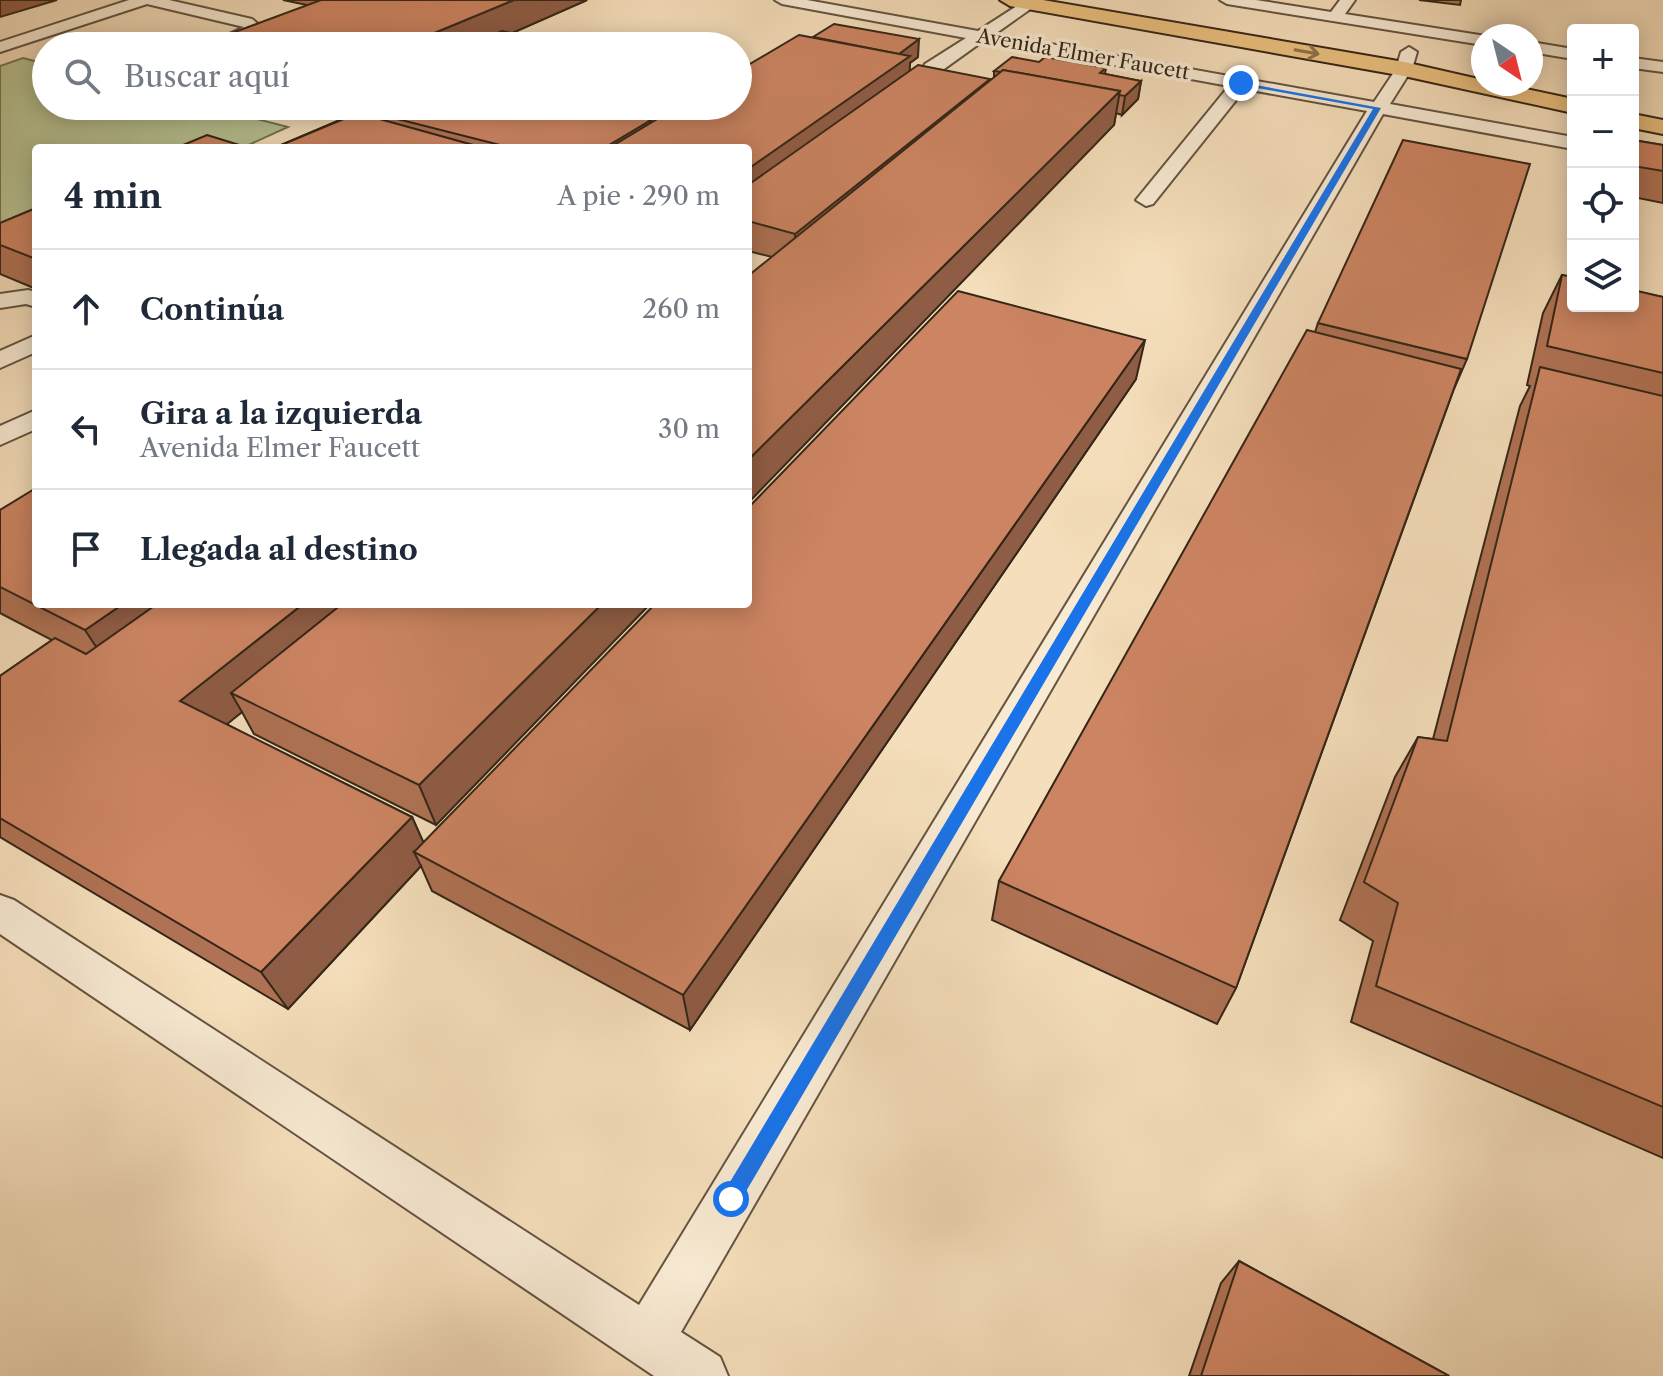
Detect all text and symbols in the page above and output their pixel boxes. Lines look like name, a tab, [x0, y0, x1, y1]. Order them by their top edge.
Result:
street label: Avenida Elmer Faucett	[974, 23, 1191, 85]
north arrow	[1471, 24, 1543, 96]
map controls	[1567, 24, 1639, 312]
button: +	[1567, 24, 1639, 96]
search box	[32, 32, 752, 120]
one-way arrow	[1294, 45, 1319, 60]
icon: search	[60, 54, 104, 98]
text: Buscar aquí	[124, 58, 290, 95]
route end	[1223, 65, 1259, 101]
button: −	[1567, 96, 1639, 168]
button: locate	[1567, 168, 1639, 240]
text: 4 min	[64, 175, 162, 217]
text: A pie · 290 m	[557, 180, 720, 212]
button: layers	[1567, 240, 1639, 312]
icon: ahead	[64, 287, 108, 331]
text: Continúa	[140, 291, 284, 328]
text: 260 m	[642, 293, 720, 325]
text: Gira a la izquierda	[140, 395, 422, 432]
icon: left	[64, 407, 108, 451]
text: 30 m	[658, 413, 720, 445]
text: Avenida Elmer Faucett	[140, 432, 420, 464]
icon: arrive	[64, 527, 108, 571]
text: Llegada al destino	[140, 531, 418, 568]
route start	[713, 1181, 749, 1217]

